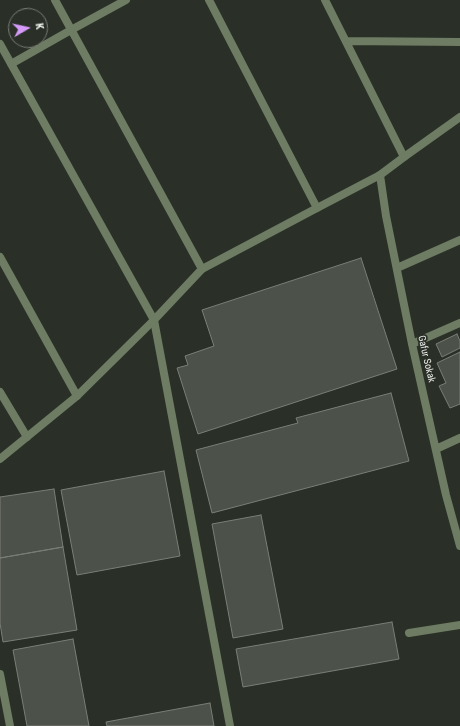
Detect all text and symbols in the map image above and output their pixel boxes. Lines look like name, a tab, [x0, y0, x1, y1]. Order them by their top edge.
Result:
north arrow	[8, 8, 48, 48]
text: K	[32, 22, 46, 30]
street label: Gafur Sokak	[415, 334, 437, 384]

